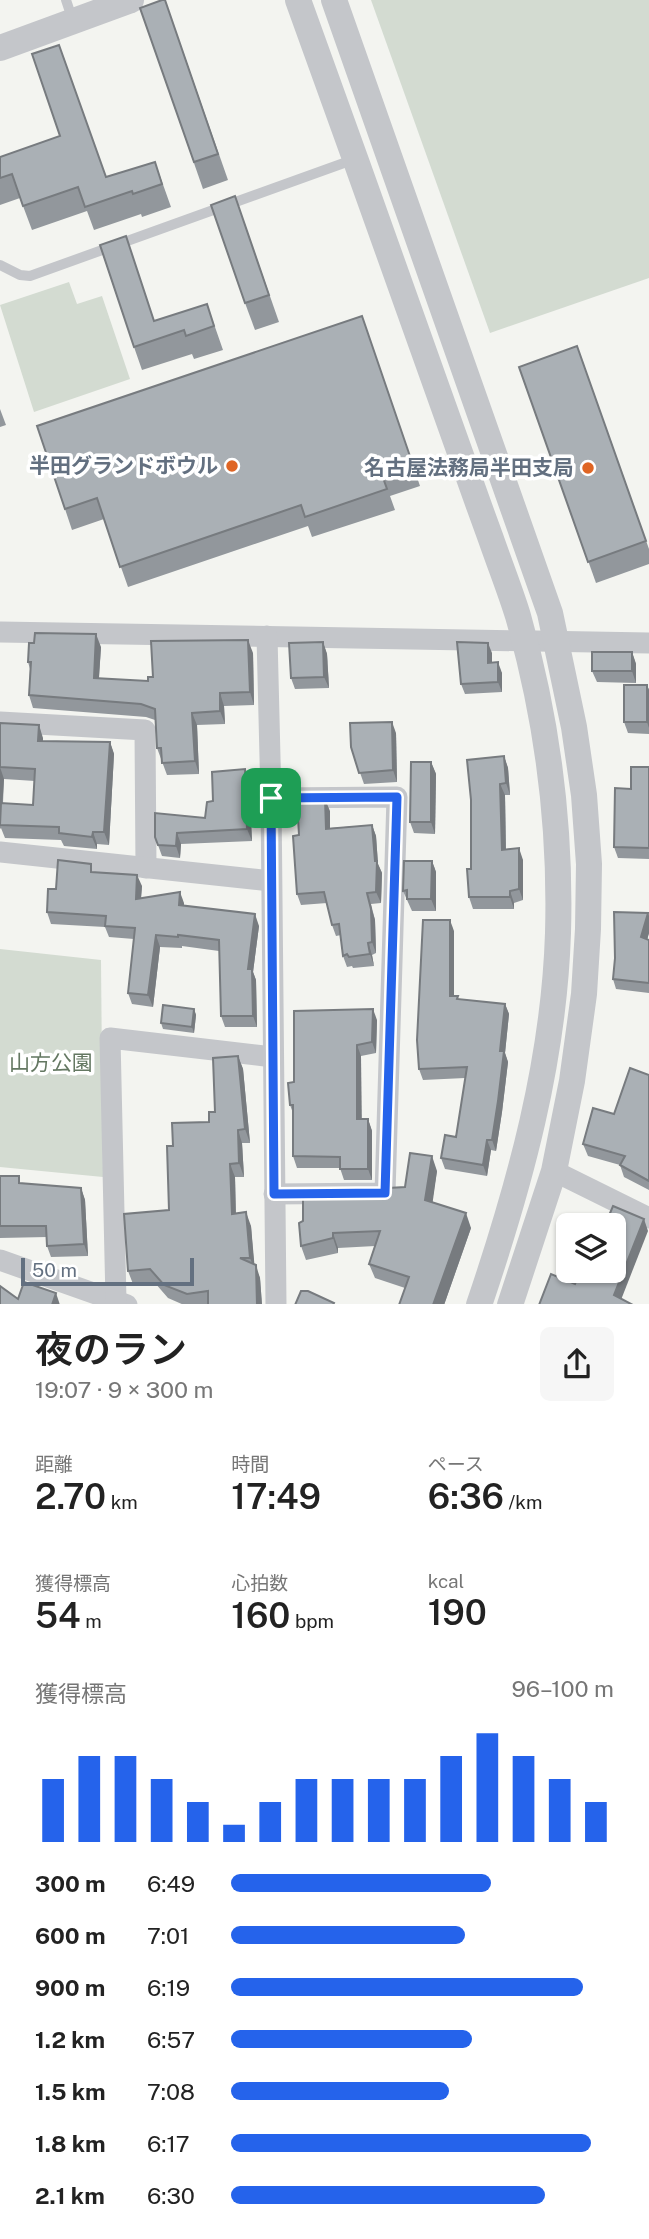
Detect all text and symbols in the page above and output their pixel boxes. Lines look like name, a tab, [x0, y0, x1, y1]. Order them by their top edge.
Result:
place label: 半田グランドボウル	[29, 453, 218, 478]
place label: 名古屋法務局半田支局	[364, 455, 574, 480]
marker: 半田グランドボウル	[224, 458, 240, 474]
marker: 名古屋法務局半田支局	[580, 460, 596, 476]
pin	[241, 768, 301, 828]
icon: arrive	[252, 779, 290, 817]
park label: 山方公園	[9, 1050, 93, 1075]
map controls	[556, 1213, 626, 1283]
button: layers	[556, 1213, 626, 1283]
scale bar	[21, 1255, 194, 1287]
text: 50 m	[32, 1259, 77, 1281]
text: 夜のラン	[35, 1327, 187, 1372]
button: share	[540, 1327, 614, 1401]
text: 19:07 · 9 × 300 m	[35, 1376, 213, 1403]
text: 距離	[35, 1453, 73, 1475]
text: 時間	[231, 1453, 269, 1475]
text: ペース	[428, 1453, 484, 1475]
text: 2.70	[35, 1476, 106, 1517]
text: 17:49	[231, 1476, 321, 1517]
text: 6:36	[428, 1476, 504, 1517]
text: km	[106, 1491, 138, 1513]
text: /km	[504, 1491, 542, 1513]
text: kcal	[428, 1570, 464, 1592]
text: 獲得標高	[35, 1572, 111, 1594]
text: 心拍数	[231, 1572, 288, 1594]
text: 190	[428, 1592, 487, 1633]
text: 54	[35, 1595, 81, 1636]
text: 160	[231, 1595, 290, 1636]
text: m	[81, 1610, 102, 1632]
text: bpm	[290, 1610, 334, 1632]
text: 96–100 m	[512, 1675, 614, 1702]
text: 獲得標高	[35, 1680, 127, 1707]
text: 300 m	[35, 1870, 106, 1897]
text: 6:49	[147, 1870, 195, 1897]
text: 600 m	[35, 1922, 105, 1949]
text: 7:01	[147, 1922, 189, 1949]
text: 900 m	[35, 1974, 105, 2001]
text: 6:19	[147, 1974, 190, 2001]
text: 1.2 km	[35, 2026, 105, 2053]
text: 6:57	[147, 2026, 195, 2053]
text: 1.5 km	[35, 2078, 106, 2105]
text: 7:08	[147, 2078, 195, 2105]
text: 1.8 km	[35, 2130, 106, 2157]
text: 6:17	[147, 2130, 190, 2157]
text: 2.1 km	[35, 2182, 105, 2209]
text: 6:30	[147, 2182, 195, 2209]

